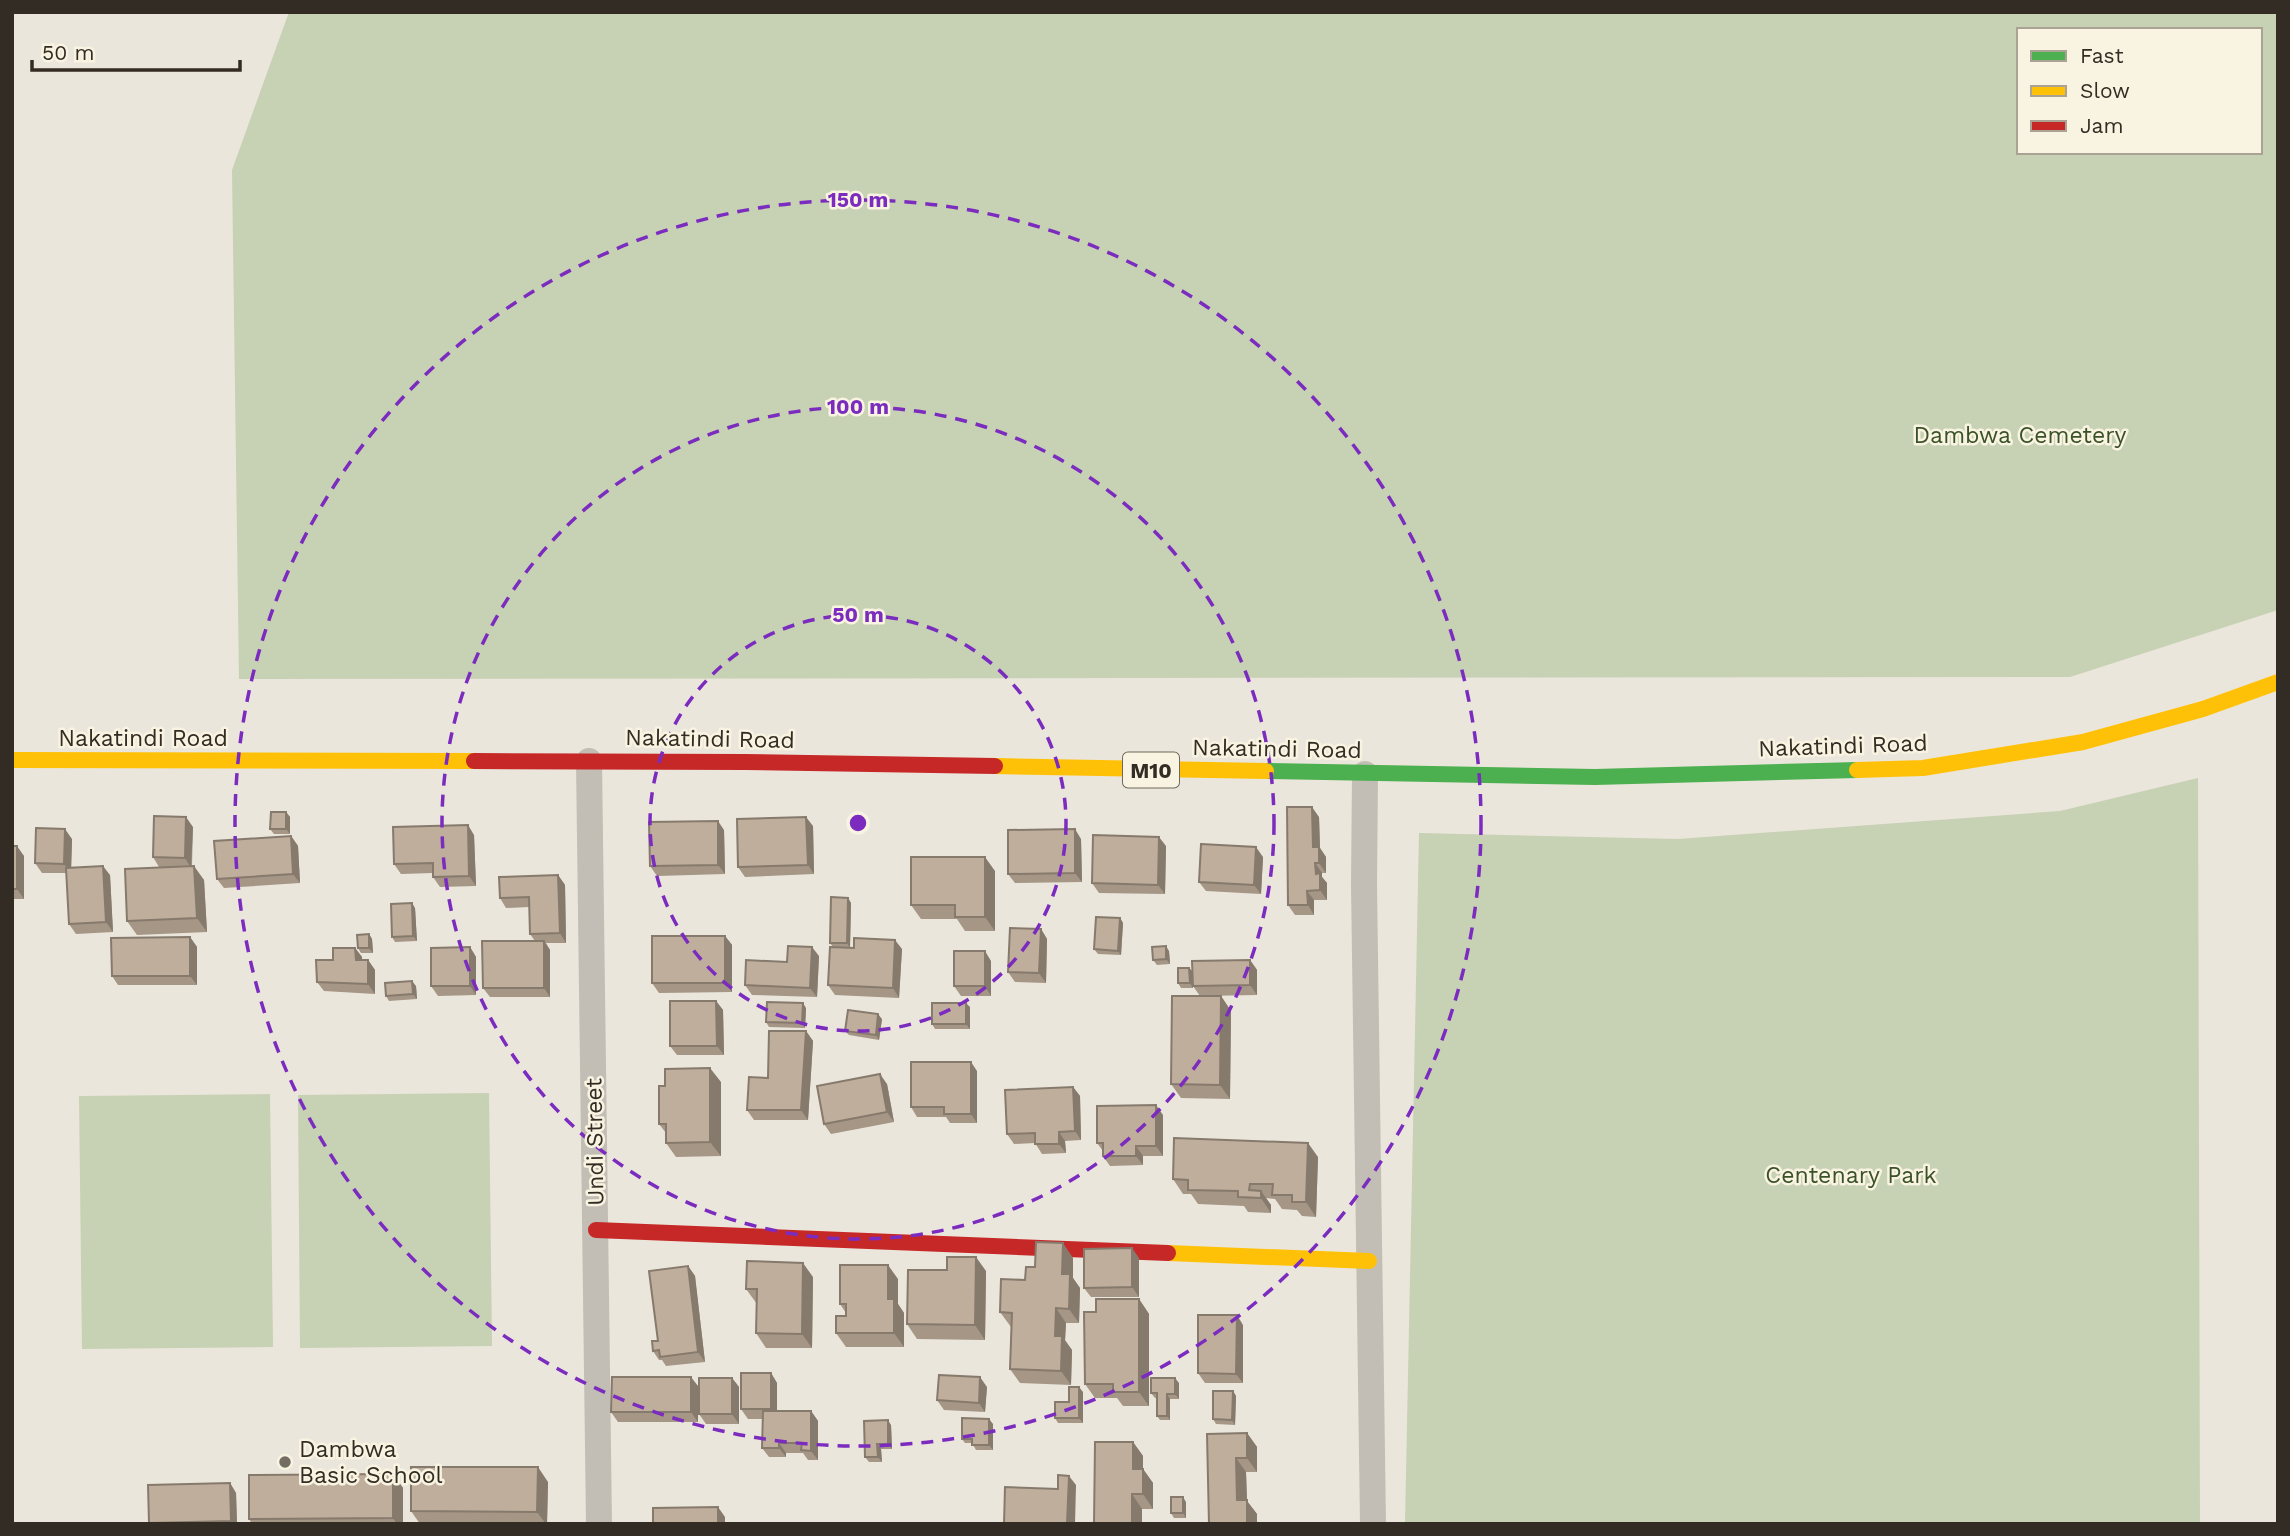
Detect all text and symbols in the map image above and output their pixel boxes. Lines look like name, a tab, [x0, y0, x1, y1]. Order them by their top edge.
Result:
scale bar	[32, 28, 240, 72]
legend	[2017, 28, 2262, 154]
text: 50 m	[42, 40, 94, 65]
text: Fast	[2080, 43, 2124, 68]
text: Slow	[2080, 78, 2130, 103]
text: Jam	[2080, 113, 2123, 138]
text: 150 m	[828, 187, 888, 212]
text: 100 m	[827, 394, 889, 419]
park label: Dambwa Cemetery	[1914, 422, 2127, 449]
text: 50 m	[832, 602, 884, 627]
street label: Nakatindi Road	[625, 724, 795, 754]
street label: Nakatindi Road	[58, 725, 228, 752]
street label: Nakatindi Road	[1758, 730, 1928, 762]
street label: Nakatindi Road	[1192, 734, 1362, 764]
road number: M10	[1123, 752, 1179, 788]
centre of rings	[846, 811, 870, 835]
street label: Undi Street	[580, 1077, 610, 1206]
park label: Centenary Park	[1765, 1162, 1937, 1189]
place label: Dambwa Basic School	[299, 1436, 443, 1489]
marker: Dambwa Basic School	[277, 1454, 293, 1470]

